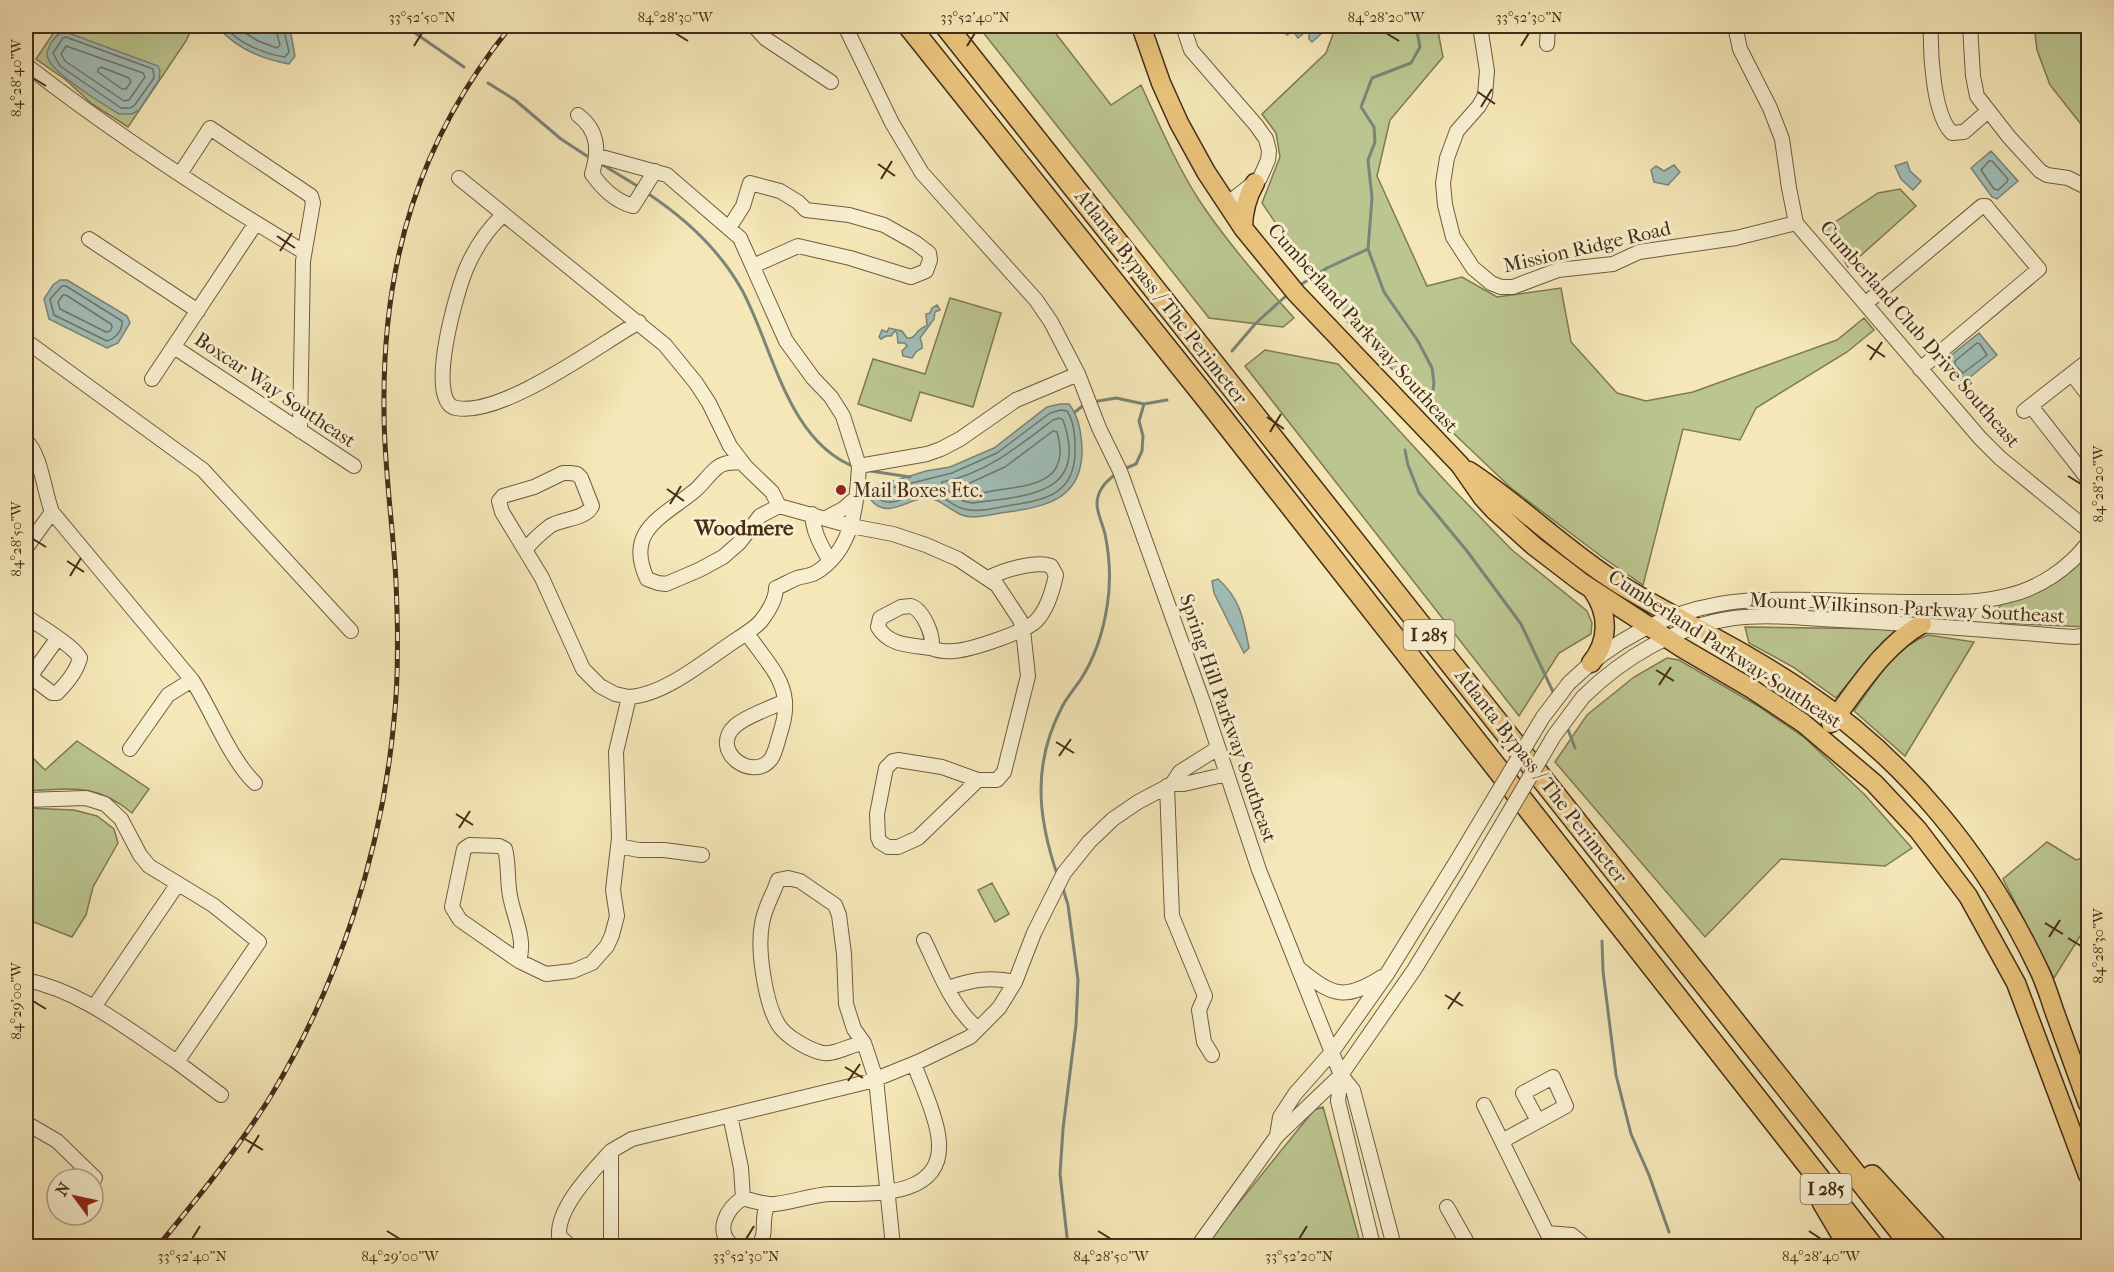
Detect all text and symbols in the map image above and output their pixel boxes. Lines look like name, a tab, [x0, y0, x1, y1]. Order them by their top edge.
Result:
text: 33°52'50"N	[388, 8, 456, 26]
text: 84°28'30"W	[637, 8, 714, 26]
text: 33°52'40"N	[940, 8, 1010, 26]
text: 84°28'20"W	[1348, 8, 1426, 26]
text: 33°52'30"N	[1496, 8, 1563, 26]
text: 84°28'40"W	[7, 38, 25, 117]
street label: Atlanta Bypass / The Perimeter	[1069, 184, 1252, 409]
street label: Mission Ridge Road	[1501, 216, 1674, 277]
street label: Cumberland Club Drive Southeast	[1815, 216, 2025, 452]
street label: Cumberland Parkway Southeast	[1263, 219, 1463, 437]
street label: Boxcar Way Southeast	[190, 328, 360, 452]
text: 84°28'20"W	[2089, 444, 2107, 522]
place label: Mail Boxes Etc.	[853, 479, 983, 502]
marker: Mail Boxes Etc.	[834, 483, 848, 497]
text: 84°28'50"W	[7, 500, 25, 577]
district label: Woodmere	[694, 516, 794, 540]
street label: Cumberland Parkway Southeast	[1604, 565, 1846, 733]
street label: Mount Wilkinson Parkway Southeast	[1749, 588, 2065, 628]
street label: Spring Hill Parkway Southeast	[1175, 591, 1281, 845]
road number: I 285	[1404, 620, 1454, 650]
street label: Atlanta Bypass / The Perimeter	[1449, 663, 1632, 888]
text: 84°28'30"W	[2089, 907, 2107, 984]
text: 84°29'00"W	[7, 961, 25, 1040]
north arrow	[45, 1167, 105, 1227]
road number: I 285	[1800, 1174, 1852, 1204]
text: N	[52, 1178, 75, 1199]
text: 33°52'40"N	[157, 1247, 227, 1265]
text: 84°29'00"W	[361, 1247, 440, 1265]
text: 33°52'30"N	[713, 1247, 780, 1265]
text: 84°28'50"W	[1073, 1247, 1150, 1265]
text: 33°52'20"N	[1265, 1247, 1334, 1265]
text: 84°28'40"W	[1782, 1247, 1861, 1265]

